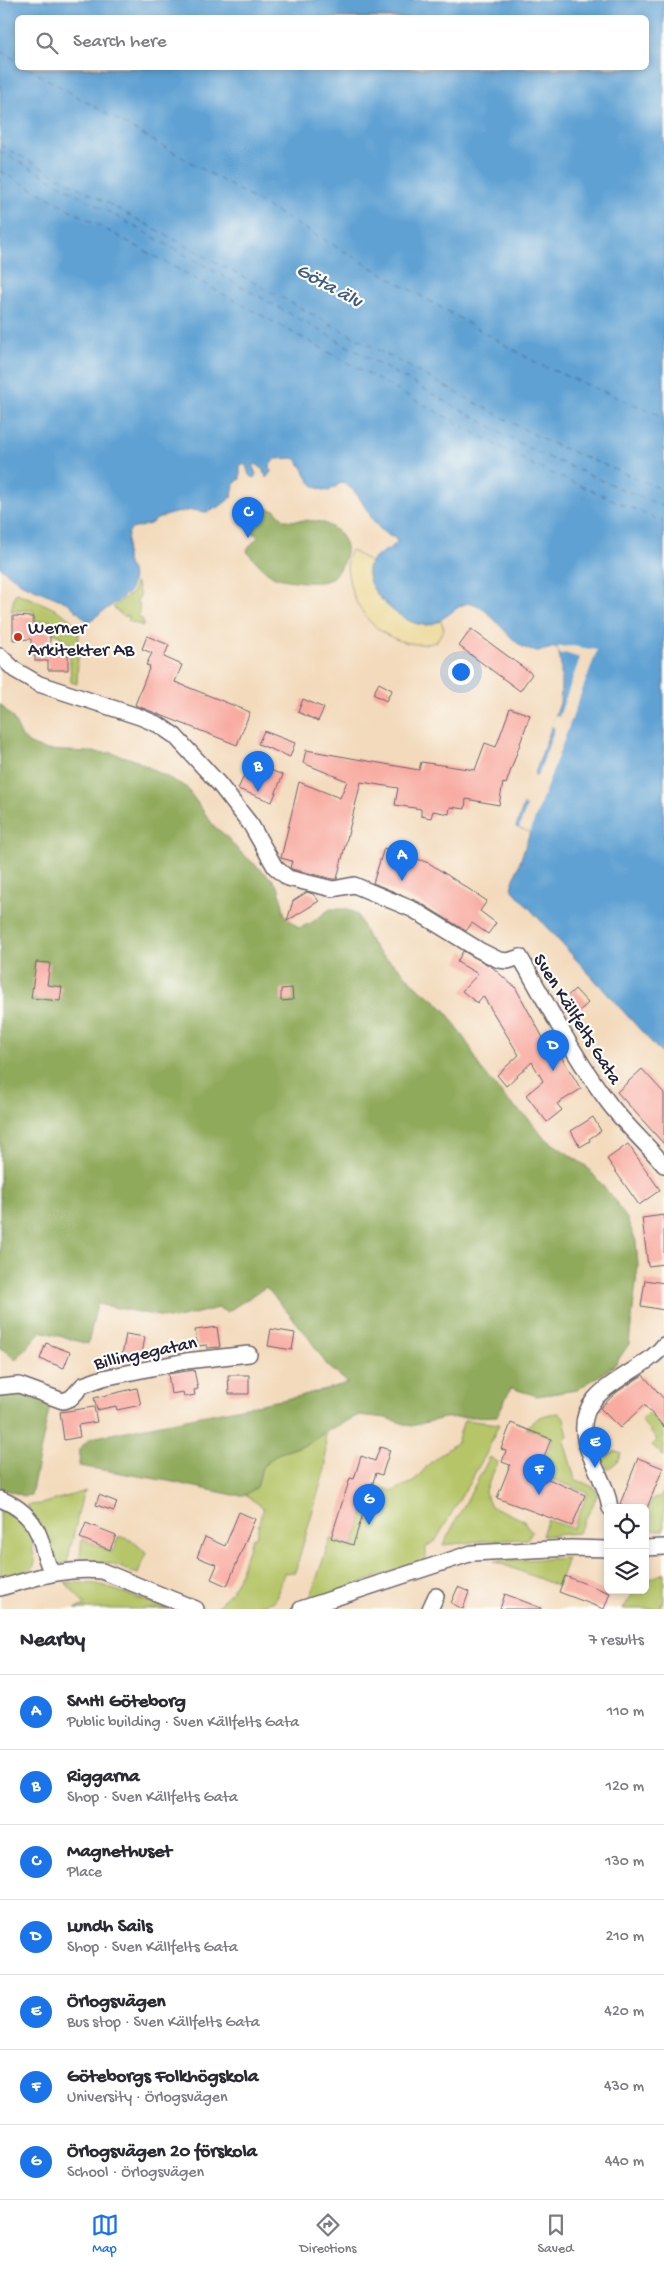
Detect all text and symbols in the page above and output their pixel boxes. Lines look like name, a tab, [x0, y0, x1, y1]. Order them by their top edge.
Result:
search box	[15, 15, 649, 70]
icon: search	[33, 29, 61, 57]
text: Search here	[73, 31, 167, 54]
water label: Göta älv	[292, 260, 367, 315]
pin: C	[232, 497, 264, 538]
place label: Werner Arkitekter AB	[28, 618, 136, 663]
marker: Werner Arkitekter AB	[12, 631, 24, 643]
your location	[448, 659, 474, 685]
pin: B	[242, 751, 274, 792]
pin: A	[386, 840, 418, 881]
street label: Sven Källfelts Gata	[527, 950, 626, 1091]
pin: D	[537, 1030, 569, 1071]
street label: Billingegatan	[91, 1332, 199, 1377]
pin: E	[579, 1427, 611, 1468]
pin: F	[523, 1454, 555, 1495]
pin: G	[353, 1484, 385, 1525]
map controls	[604, 1504, 649, 1594]
button: locate	[604, 1504, 649, 1549]
button: layers	[604, 1549, 649, 1594]
text: Nearby	[20, 1629, 85, 1654]
text: 7 results	[589, 1632, 644, 1651]
text: SMHI Göteborg	[67, 1691, 186, 1714]
text: A	[31, 1703, 41, 1722]
text: 110 m	[607, 1703, 644, 1722]
text: Public building · Sven Källfelts Gata	[67, 1714, 299, 1733]
text: Riggarna	[67, 1766, 140, 1789]
text: B	[32, 1778, 40, 1797]
text: 120 m	[605, 1778, 644, 1797]
text: Shop · Sven Källfelts Gata	[67, 1789, 238, 1808]
text: Magnethuset	[67, 1841, 172, 1864]
text: C	[32, 1853, 40, 1872]
text: 130 m	[605, 1853, 644, 1872]
text: Place	[67, 1864, 102, 1883]
text: Lundh Sails	[67, 1916, 152, 1939]
text: D	[31, 1928, 41, 1947]
text: 210 m	[605, 1928, 644, 1947]
text: Shop · Sven Källfelts Gata	[67, 1939, 238, 1958]
text: Örlogsvägen	[67, 1991, 166, 2014]
text: E	[31, 2003, 41, 2022]
text: 420 m	[604, 2003, 644, 2022]
text: Bus stop · Sven Källfelts Gata	[67, 2014, 260, 2033]
text: Göteborgs Folkhögskola	[67, 2066, 259, 2089]
text: F	[32, 2078, 40, 2097]
text: 430 m	[604, 2078, 644, 2097]
text: University · Örlogsvägen	[67, 2089, 228, 2108]
text: Örlogsvägen 20 förskola	[67, 2141, 257, 2164]
text: G	[31, 2153, 41, 2172]
text: 440 m	[605, 2153, 644, 2172]
text: School · Örlogsvägen	[67, 2164, 204, 2183]
tab: Map	[91, 2211, 119, 2258]
tab: Directions	[300, 2211, 357, 2258]
tab: Saved	[538, 2211, 573, 2258]

